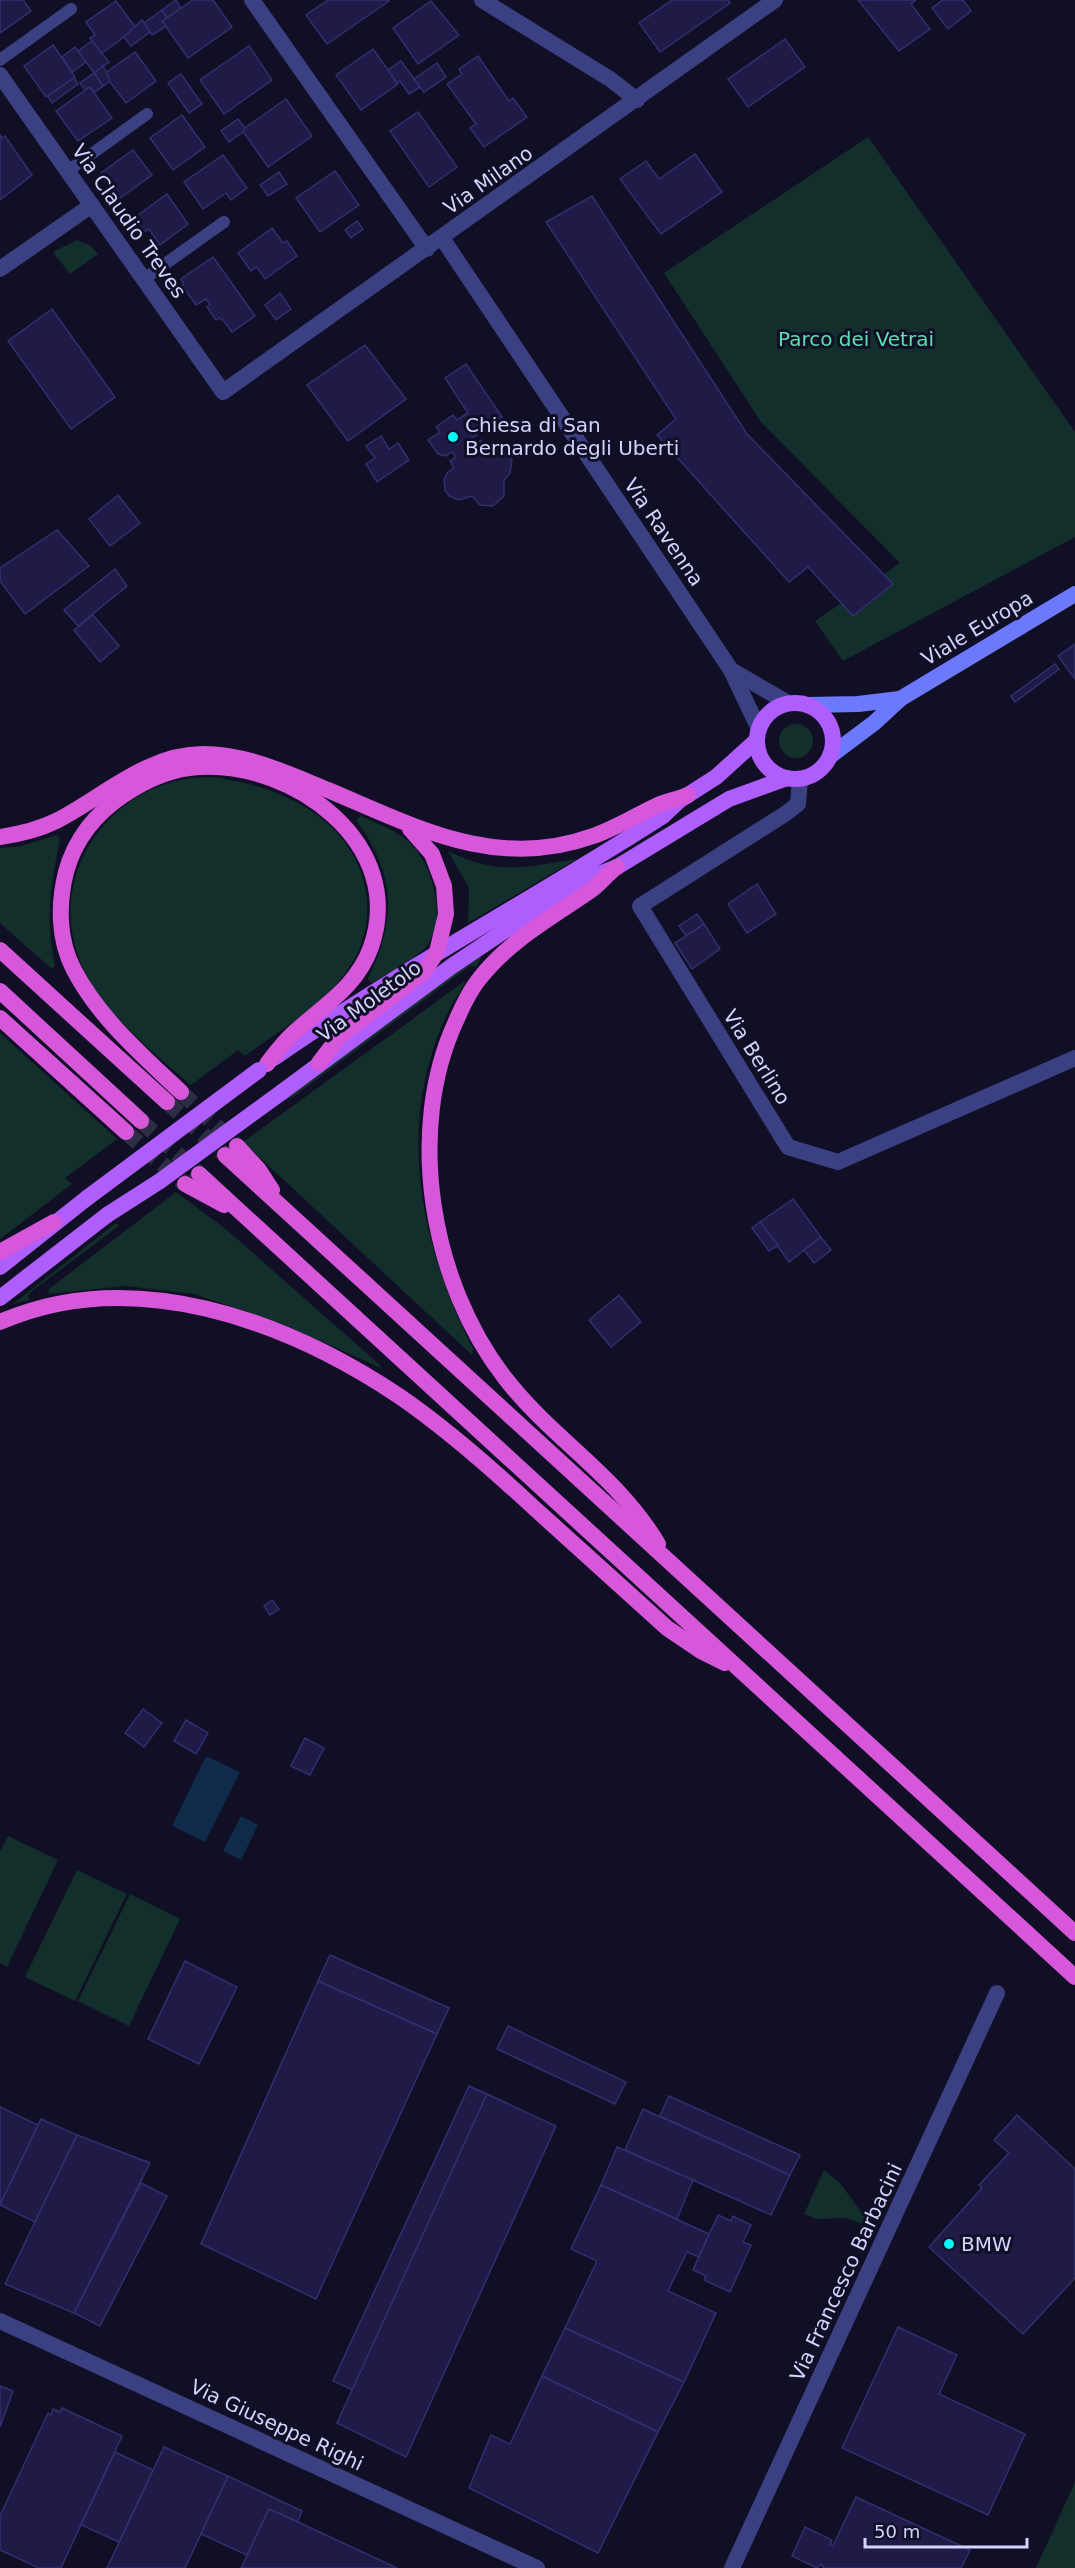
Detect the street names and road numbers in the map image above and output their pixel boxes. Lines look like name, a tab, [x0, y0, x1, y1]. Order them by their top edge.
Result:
street label: Via Claudio Treves	[67, 139, 191, 303]
street label: Via Milano	[439, 141, 537, 219]
street label: Via Ravenna	[619, 474, 709, 590]
street label: Viale Europa	[917, 585, 1037, 671]
street label: Via Moletolo	[312, 955, 426, 1047]
street label: Via Berlino	[718, 1005, 796, 1109]
street label: Via Francesco Barbacini	[785, 2159, 907, 2385]
street label: Via Giuseppe Righi	[187, 2374, 367, 2476]

